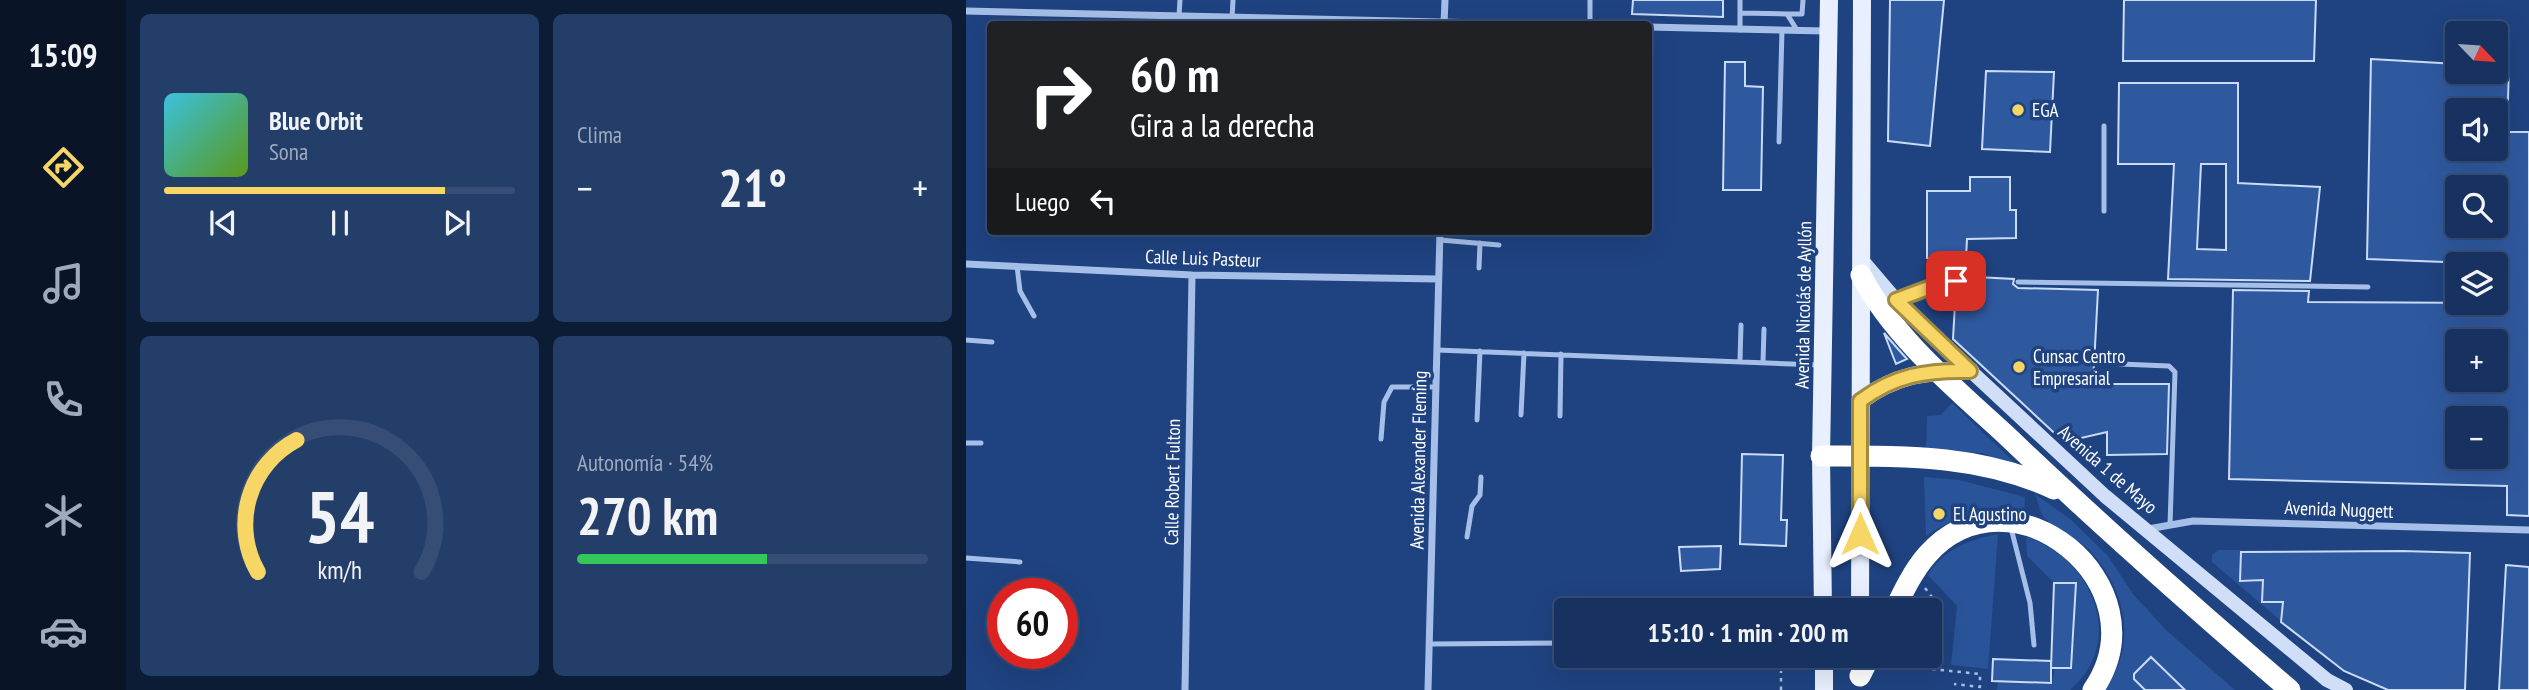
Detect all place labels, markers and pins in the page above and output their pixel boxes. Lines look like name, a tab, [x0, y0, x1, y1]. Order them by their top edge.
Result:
place label: EGA	[2032, 98, 2059, 122]
marker: EGA	[2010, 102, 2026, 118]
pin	[1926, 251, 1986, 311]
place label: Cunsac Centro Empresarial	[2033, 344, 2126, 390]
marker: Cunsac Centro Empresarial	[2011, 359, 2027, 375]
place label: El Agustino	[1953, 502, 2027, 526]
marker: El Agustino	[1931, 506, 1947, 522]

